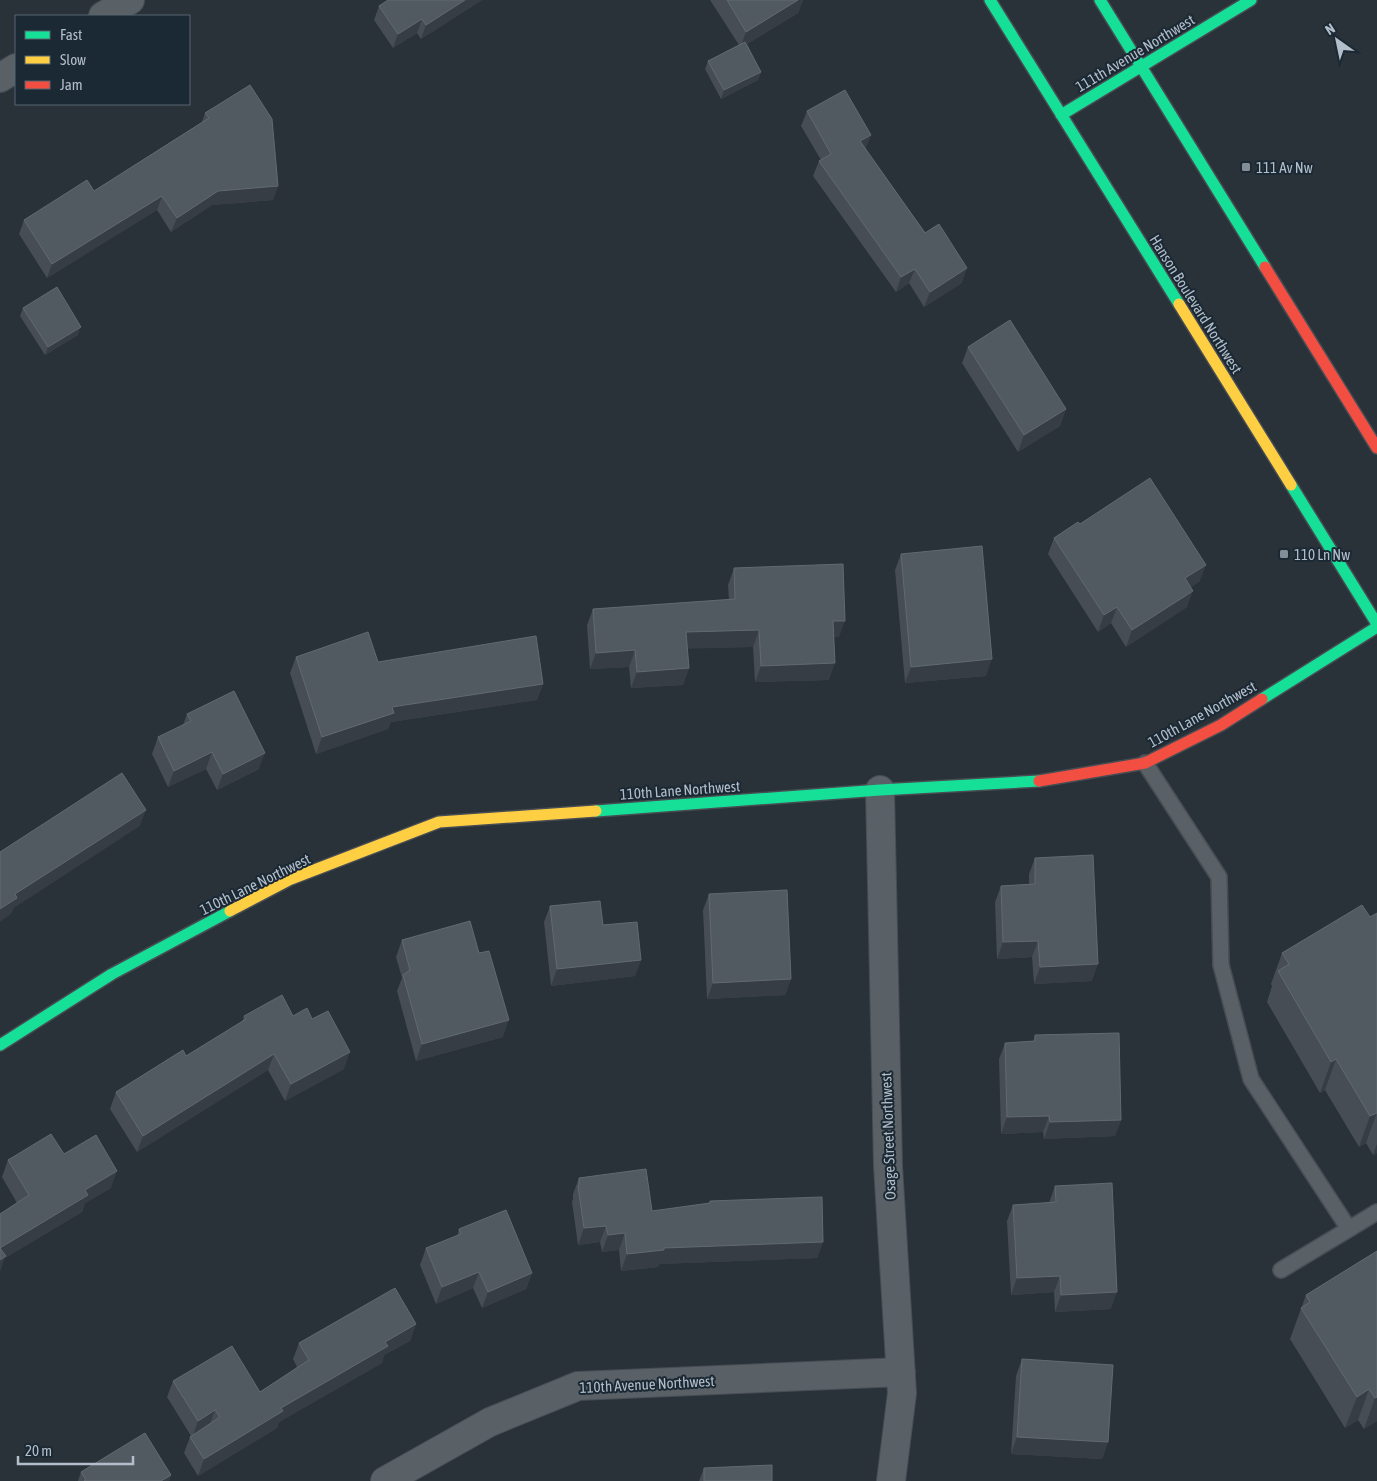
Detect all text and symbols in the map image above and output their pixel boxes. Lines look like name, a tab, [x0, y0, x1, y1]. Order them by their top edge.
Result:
street label: 111th Avenue Northwest	[1073, 11, 1197, 95]
legend	[15, 15, 190, 105]
north arrow	[1312, 15, 1362, 65]
text: N	[1322, 20, 1338, 38]
text: Fast	[60, 26, 82, 43]
text: Slow	[60, 51, 86, 68]
text: Jam	[60, 76, 83, 93]
place label: 111 Av Nw	[1256, 159, 1313, 176]
marker: 111 Av Nw	[1240, 161, 1252, 173]
street label: Hanson Boulevard Northwest	[1146, 232, 1246, 376]
place label: 110 Ln Nw	[1294, 546, 1350, 563]
marker: 110 Ln Nw	[1278, 548, 1290, 560]
street label: 110th Lane Northwest	[1145, 677, 1259, 751]
street label: 110th Lane Northwest	[619, 777, 741, 803]
street label: 110th Lane Northwest	[197, 850, 313, 918]
street label: Osage Street Northwest	[877, 1072, 899, 1200]
street label: 110th Avenue Northwest	[579, 1372, 715, 1396]
scale bar	[18, 1434, 132, 1466]
text: 20 m	[25, 1442, 52, 1459]

